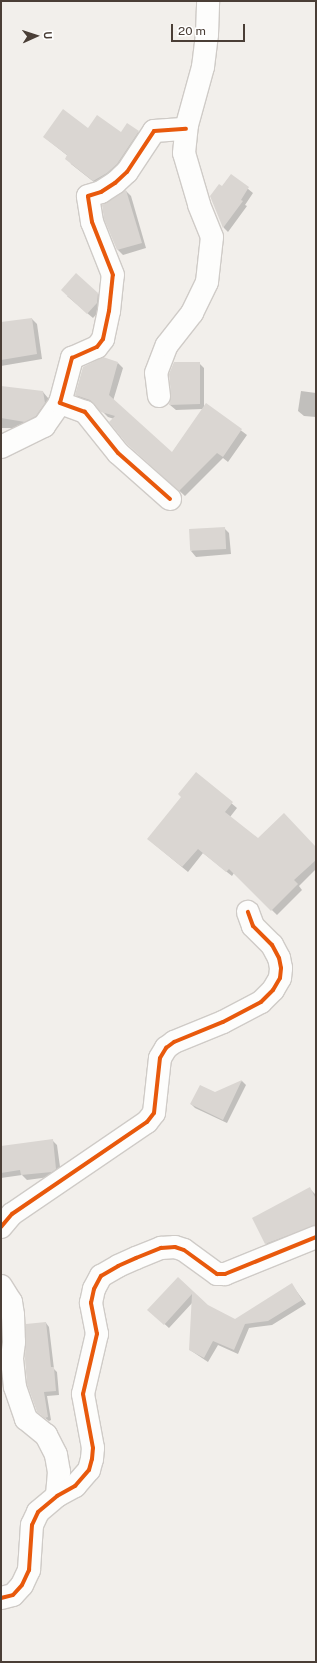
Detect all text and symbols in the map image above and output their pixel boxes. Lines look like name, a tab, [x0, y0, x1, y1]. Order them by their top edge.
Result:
north arrow	[16, 16, 56, 56]
scale bar	[173, 16, 247, 42]
text: 20 m	[178, 24, 206, 38]
text: U	[42, 31, 54, 40]

